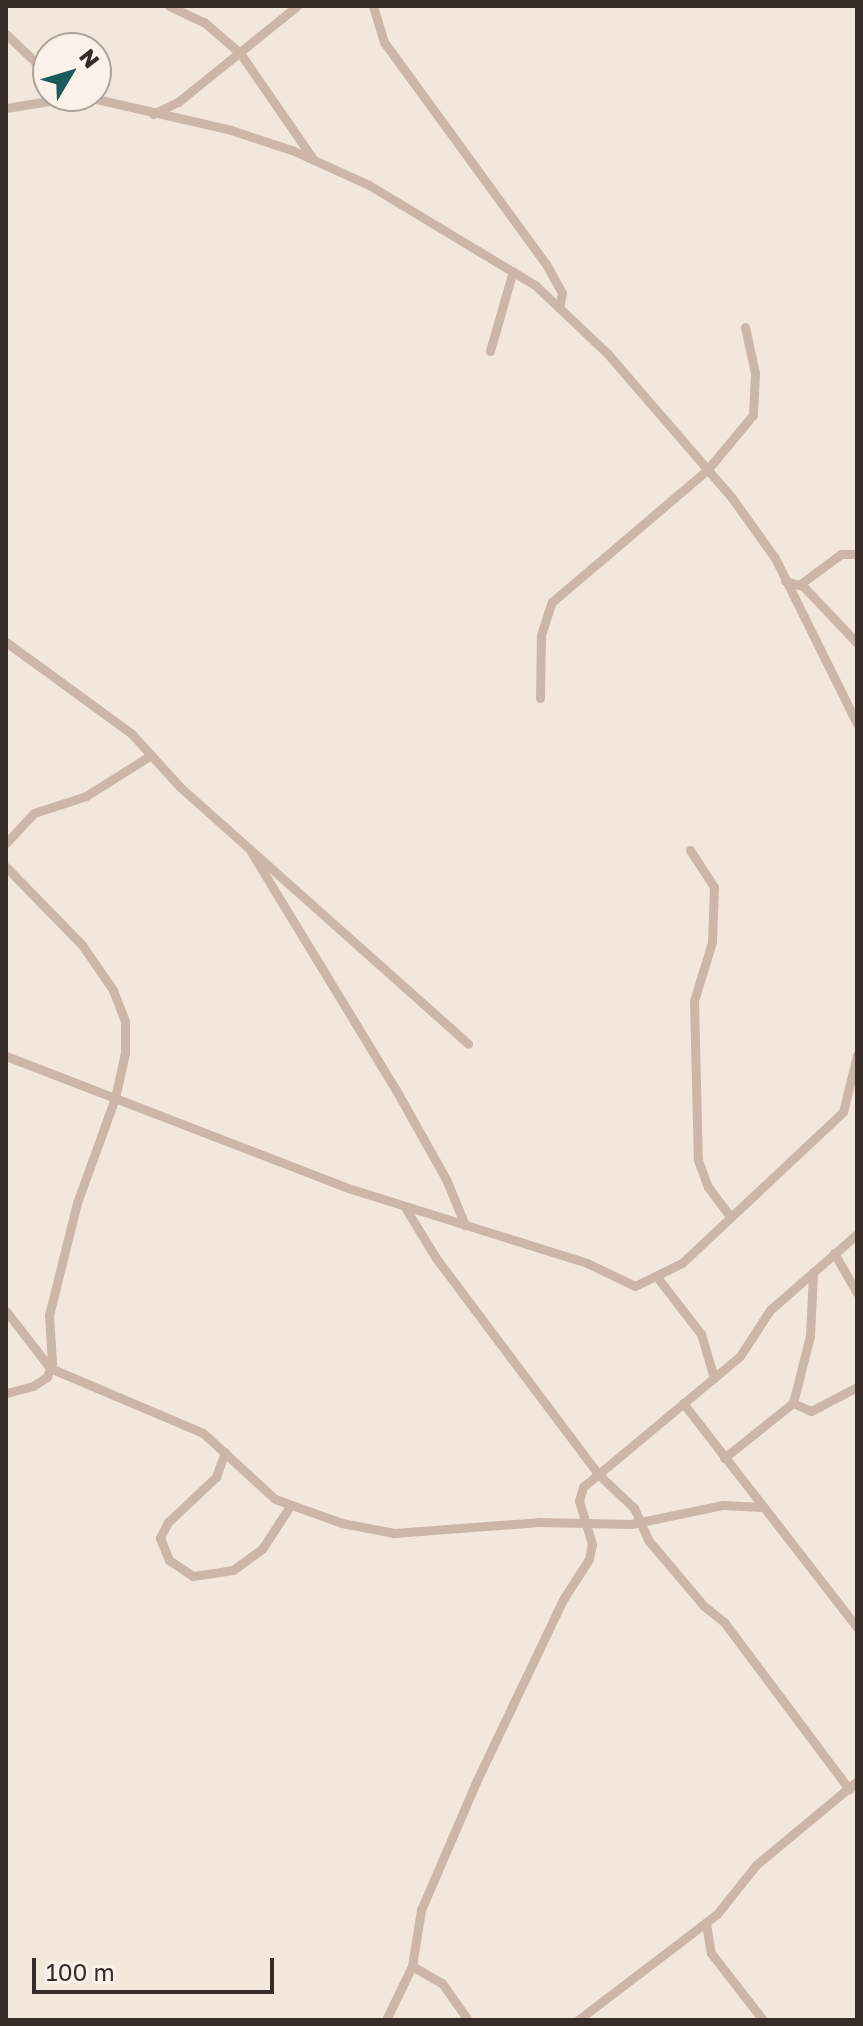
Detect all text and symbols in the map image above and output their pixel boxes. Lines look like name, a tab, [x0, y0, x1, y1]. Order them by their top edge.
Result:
north arrow	[32, 32, 112, 112]
text: N	[74, 43, 106, 73]
scale bar	[36, 1942, 278, 1992]
text: 100 m	[46, 1957, 115, 1986]

